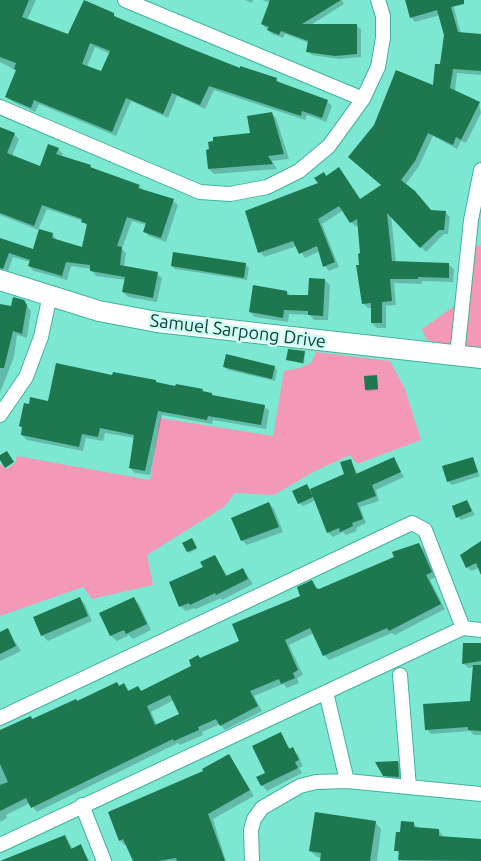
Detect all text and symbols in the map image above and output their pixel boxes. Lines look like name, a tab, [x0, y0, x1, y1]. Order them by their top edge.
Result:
street label: Samuel Sarpong Drive	[149, 309, 327, 353]

